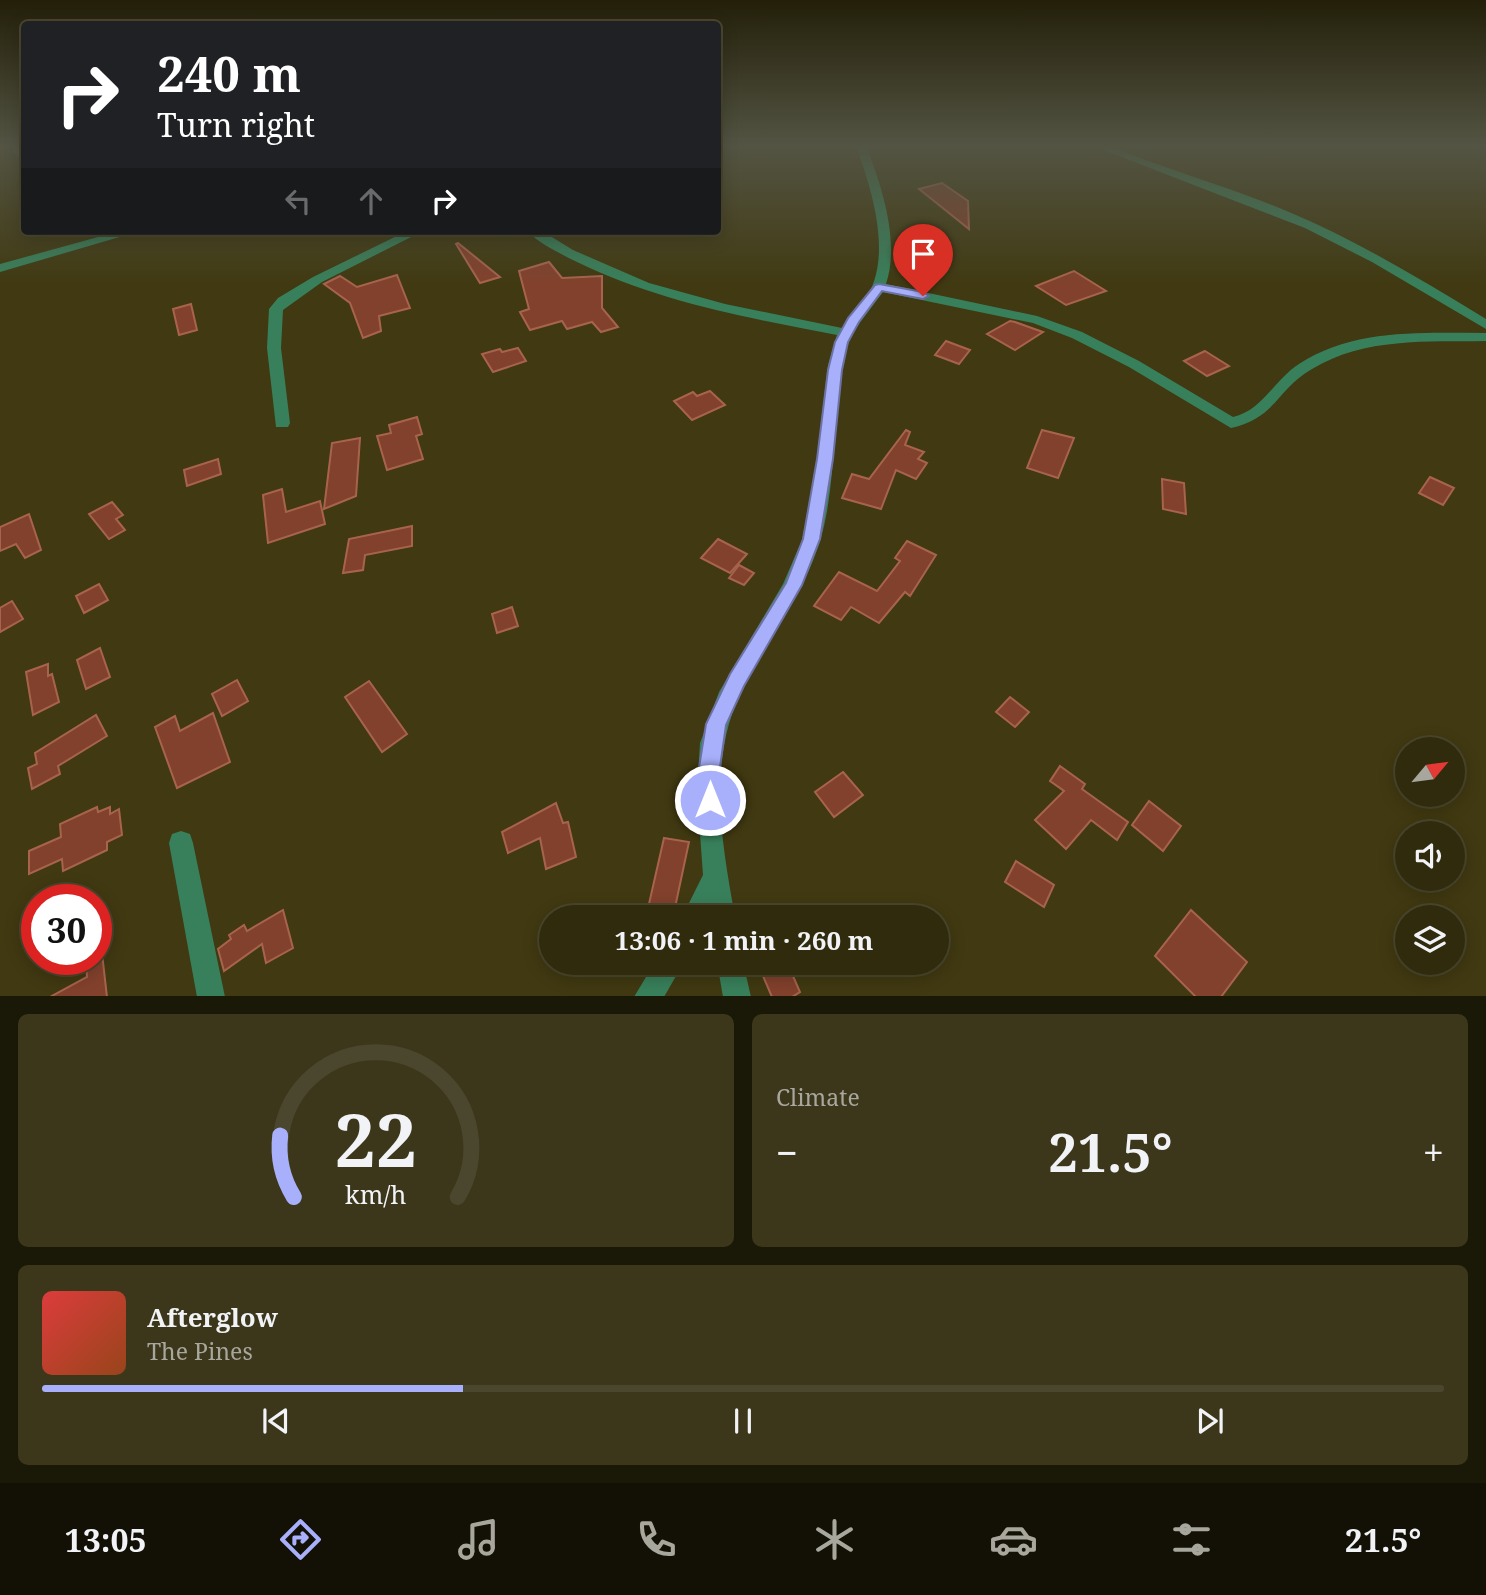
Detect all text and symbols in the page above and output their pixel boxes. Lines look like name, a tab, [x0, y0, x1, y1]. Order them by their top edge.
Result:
text: 240 m	[157, 40, 301, 106]
icon: right	[42, 49, 133, 140]
text: Turn right	[157, 103, 315, 146]
icon: left	[279, 182, 317, 220]
icon: ahead	[352, 182, 390, 220]
icon: right	[425, 182, 463, 220]
pin	[893, 224, 953, 296]
icon: arrive	[904, 235, 942, 273]
north arrow	[1395, 737, 1465, 807]
map controls	[1395, 737, 1465, 975]
position arrow	[673, 763, 747, 837]
button: sound	[1395, 821, 1465, 891]
speed limit sign: 30	[21, 884, 112, 975]
button: layers	[1395, 905, 1465, 975]
text: 13:06 · 1 min · 260 m	[614, 922, 874, 958]
text: Climate	[776, 1081, 860, 1113]
text: 22	[335, 1089, 417, 1188]
text: 21.5°	[1048, 1116, 1173, 1187]
text: −	[776, 1126, 798, 1178]
text: +	[1423, 1126, 1444, 1178]
text: km/h	[345, 1176, 407, 1210]
text: Afterglow	[147, 1299, 278, 1335]
text: The Pines	[147, 1335, 253, 1367]
icon: previous	[257, 1402, 295, 1440]
icon: pause	[724, 1402, 762, 1440]
icon: next	[1191, 1402, 1229, 1440]
icon: directions	[276, 1515, 325, 1564]
icon: music	[454, 1515, 503, 1564]
icon: phone	[632, 1515, 681, 1564]
icon: climate	[810, 1515, 859, 1564]
icon: car	[989, 1515, 1038, 1564]
icon: filters	[1167, 1515, 1216, 1564]
text: 13:05	[65, 1518, 147, 1561]
text: 21.5°	[1345, 1518, 1421, 1561]

